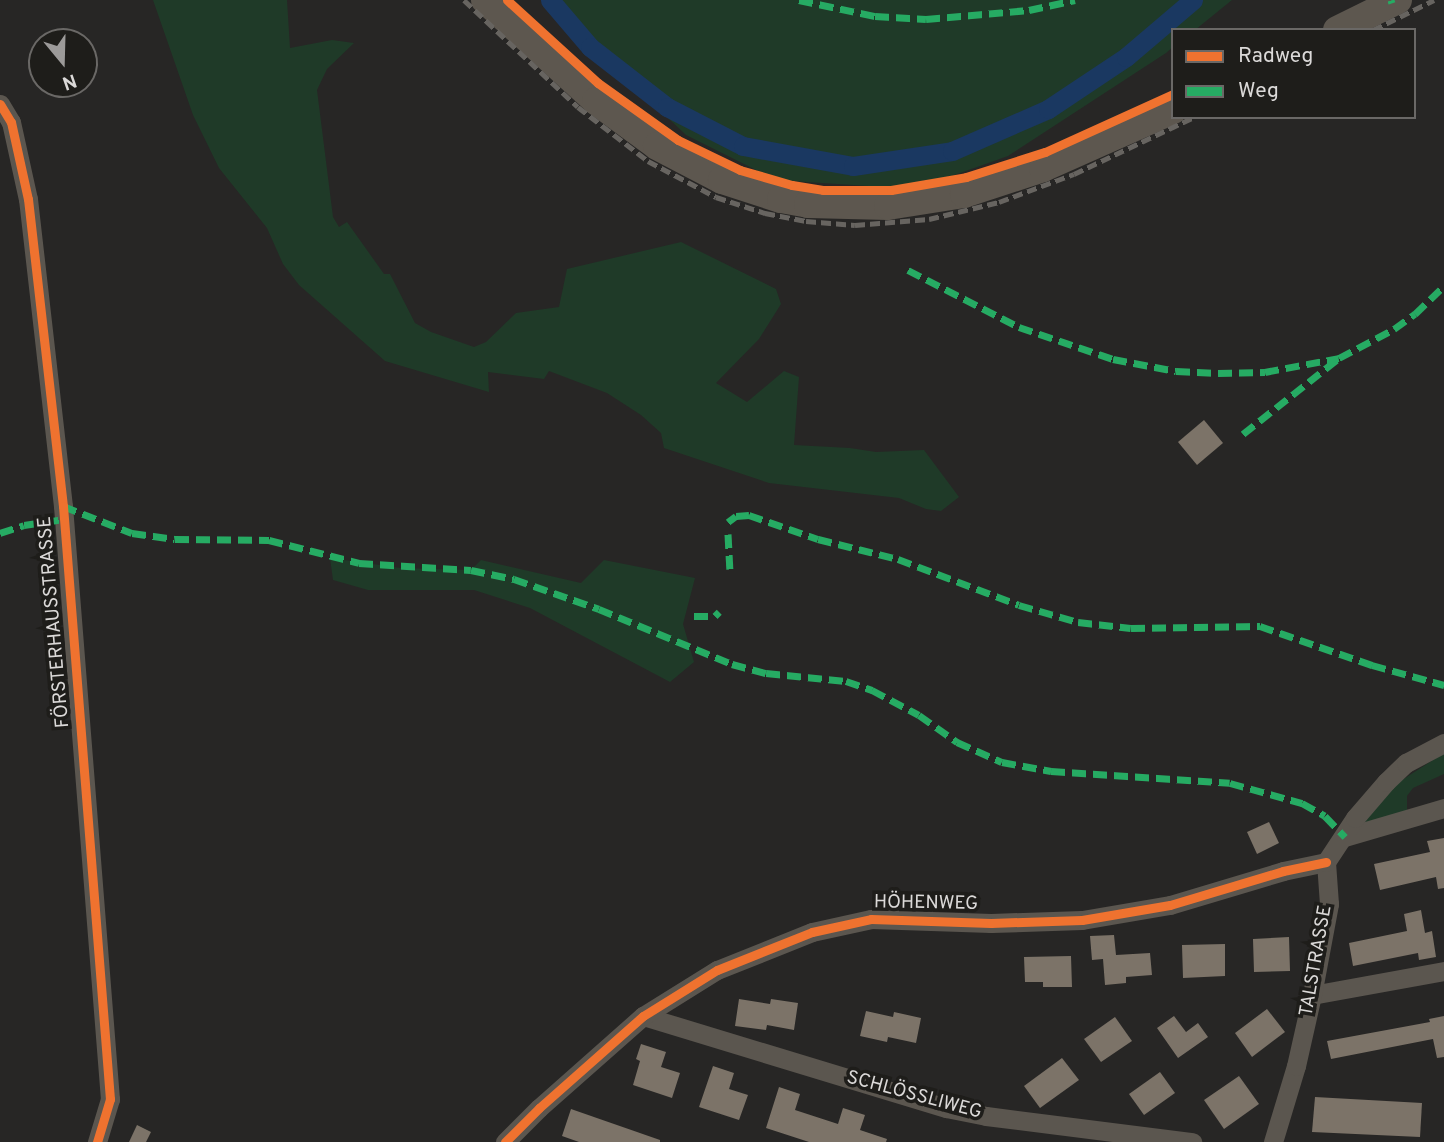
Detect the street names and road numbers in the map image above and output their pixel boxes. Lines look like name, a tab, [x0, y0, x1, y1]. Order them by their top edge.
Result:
street label: FÖRSTERHAUSSTRASSE	[34, 515, 76, 729]
street label: HÖHENWEG	[874, 892, 978, 916]
street label: TALSTRASSE	[1296, 904, 1338, 1018]
street label: SCHLÖSSLIWEG	[844, 1067, 984, 1125]

